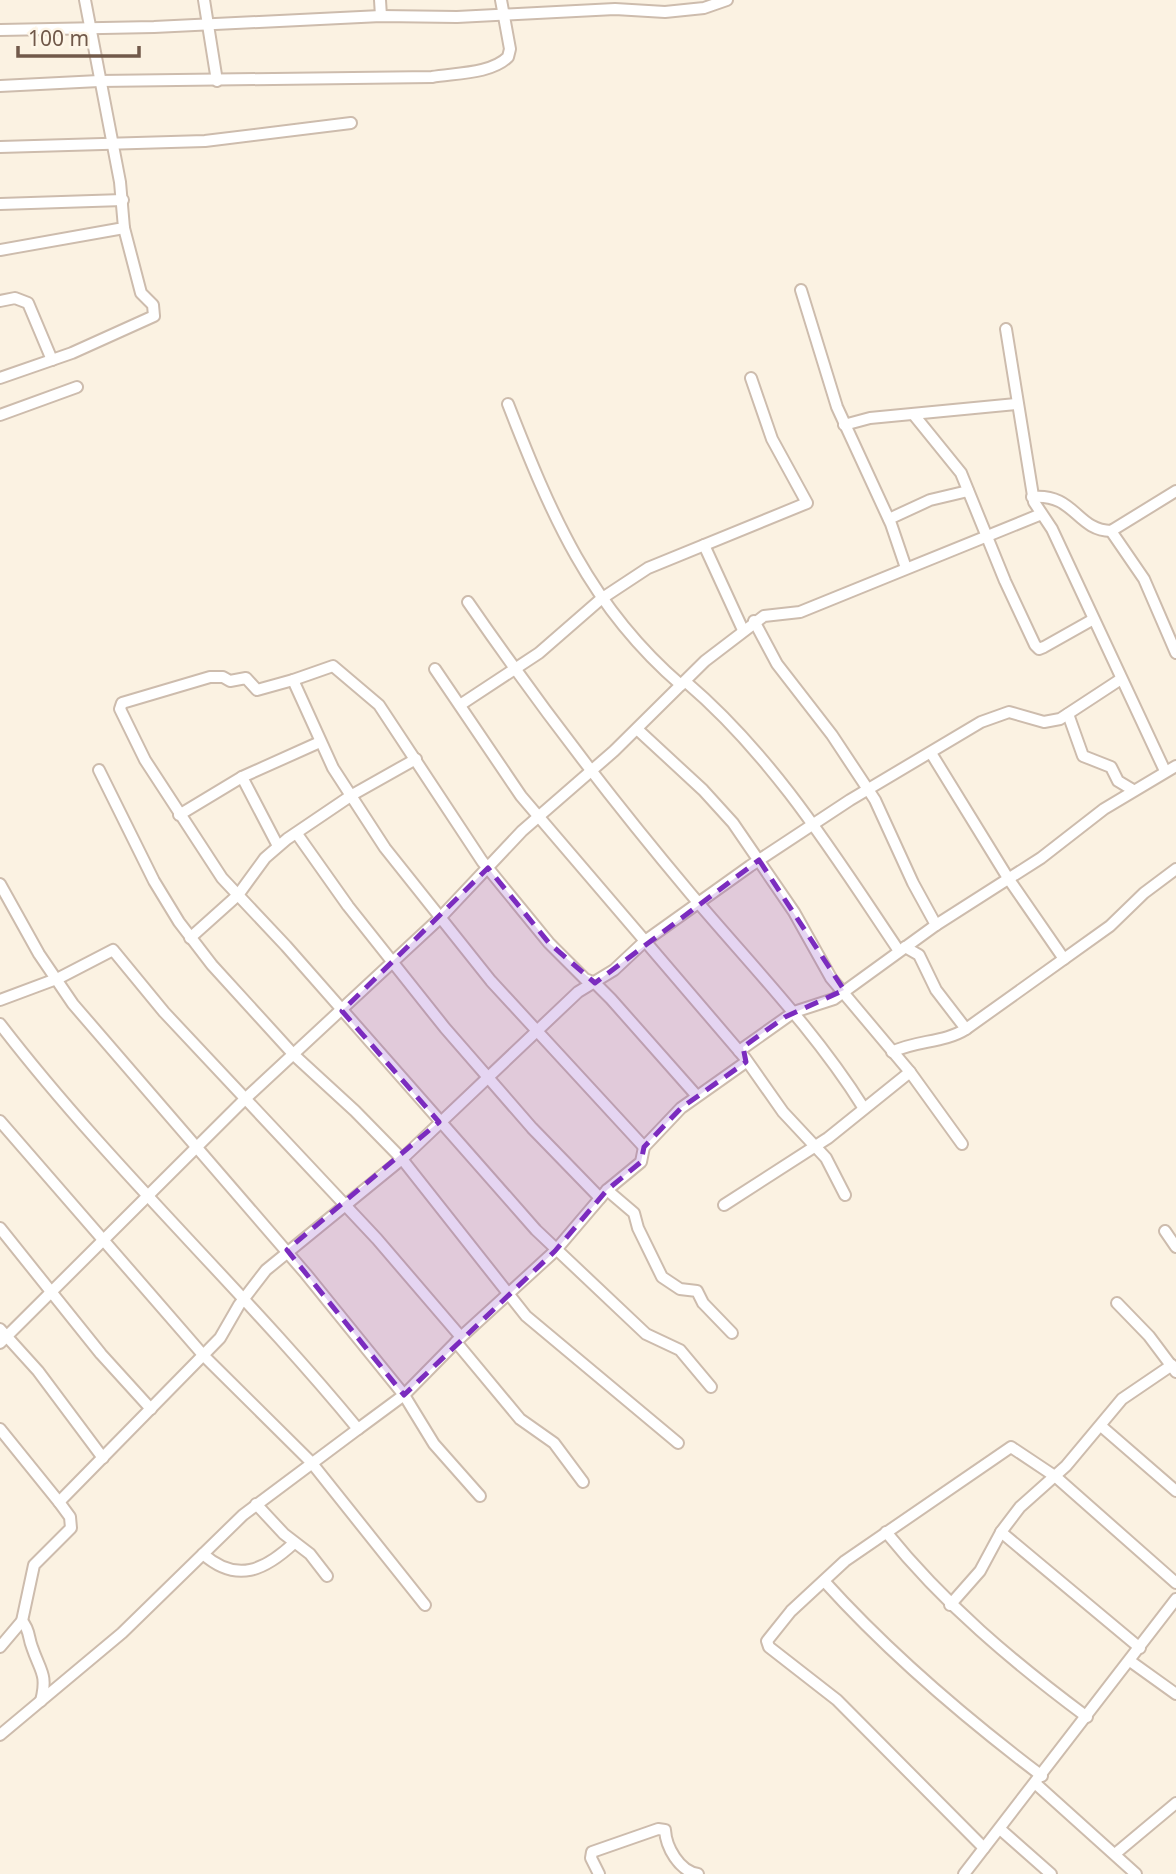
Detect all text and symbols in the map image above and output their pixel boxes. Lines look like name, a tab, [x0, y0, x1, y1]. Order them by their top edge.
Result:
scale bar	[18, 14, 138, 58]
text: 100 m	[28, 24, 89, 52]

